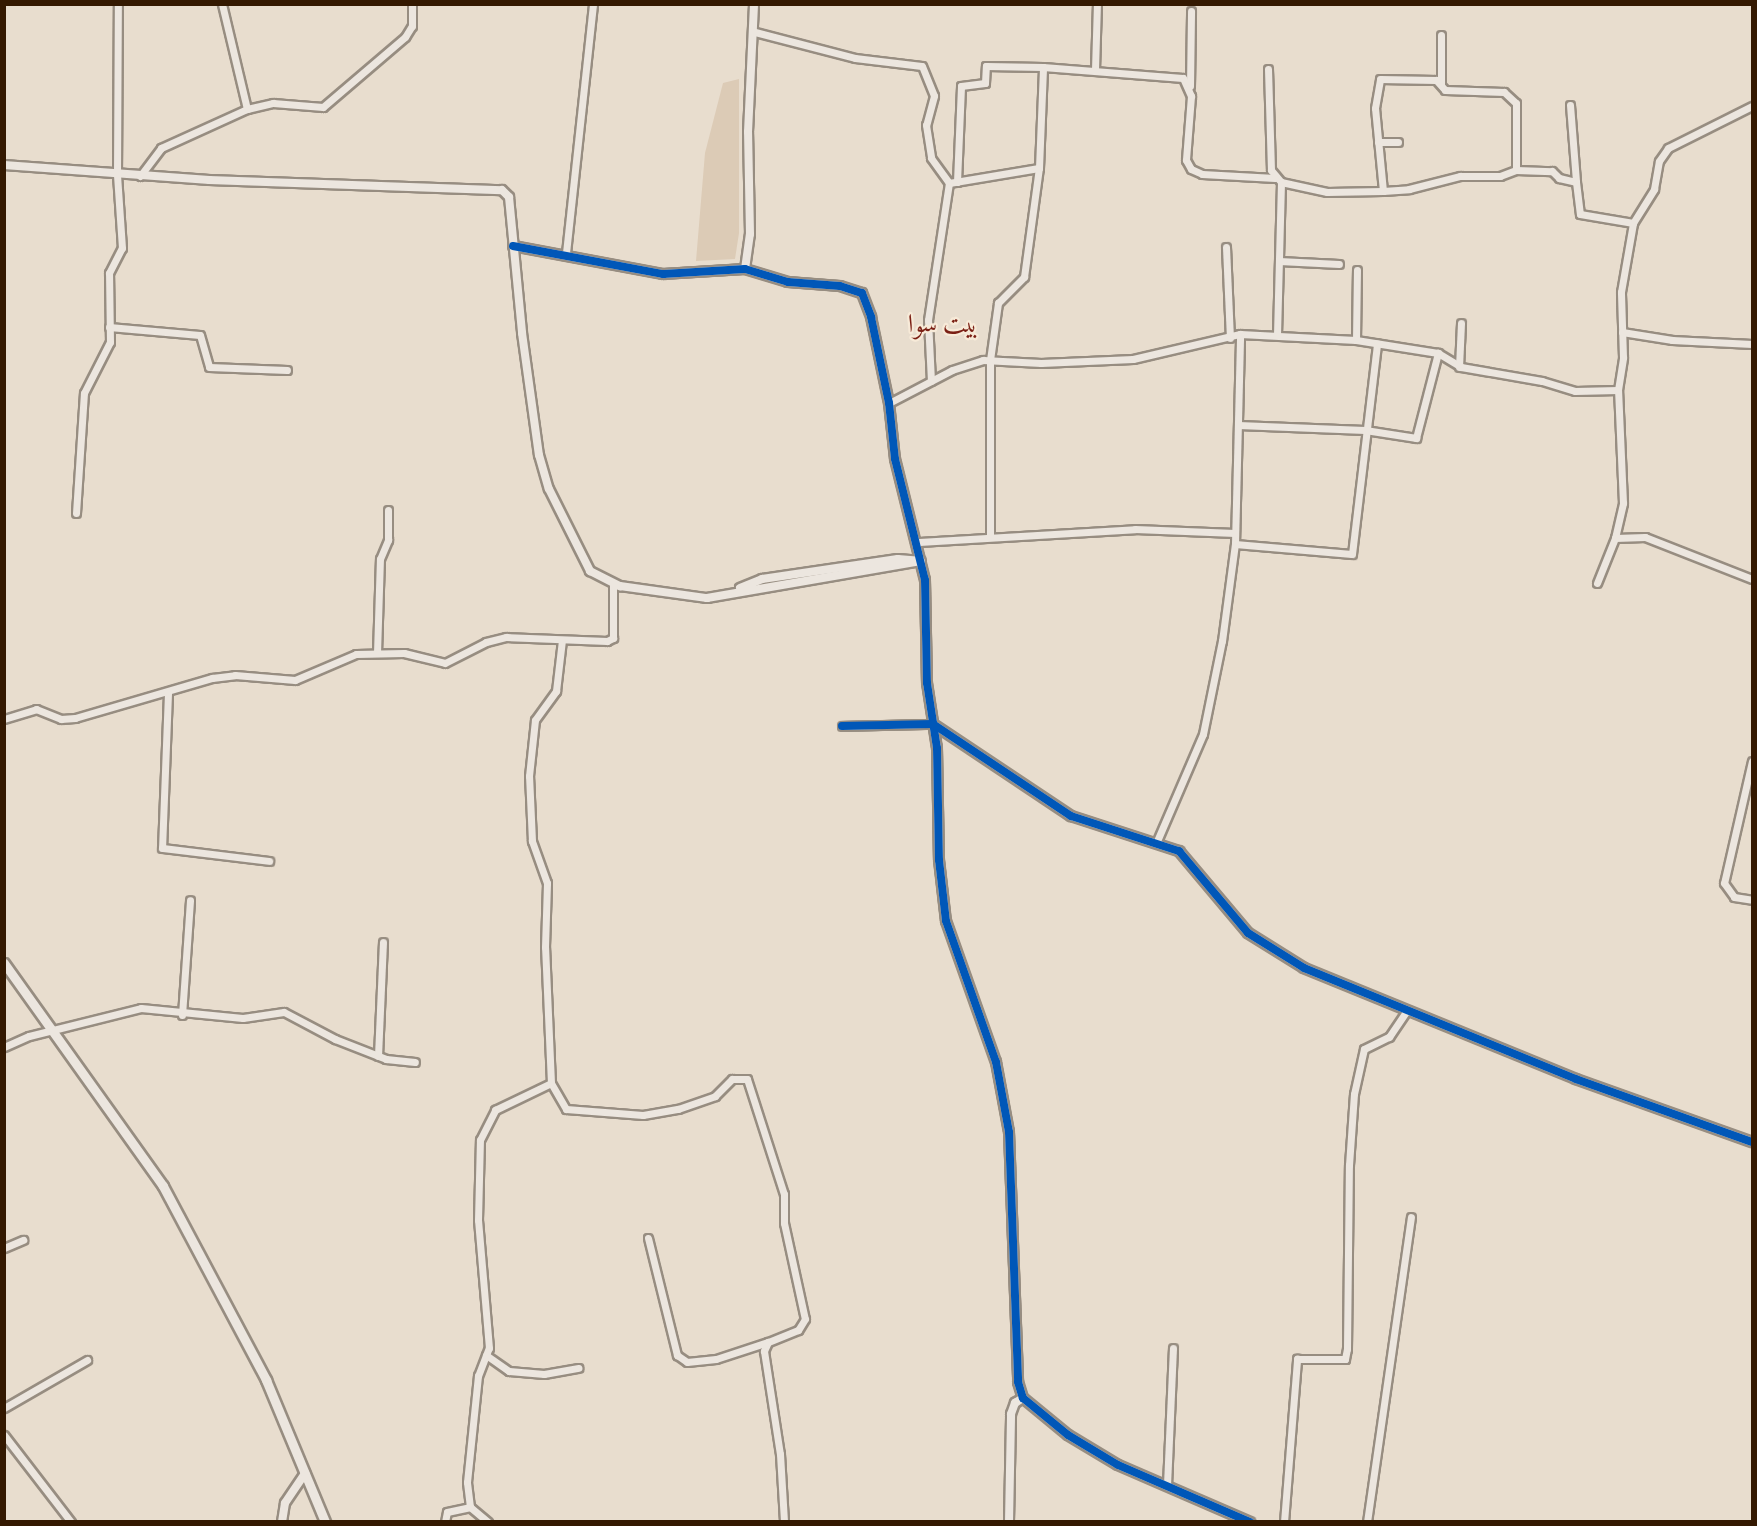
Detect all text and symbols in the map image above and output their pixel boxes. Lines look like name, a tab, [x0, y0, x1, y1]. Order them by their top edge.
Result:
district label: بيت سوا	[908, 310, 978, 342]

